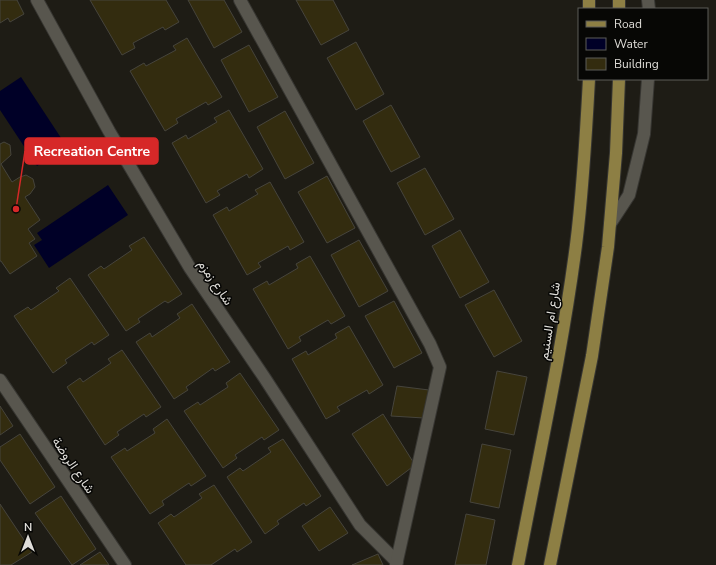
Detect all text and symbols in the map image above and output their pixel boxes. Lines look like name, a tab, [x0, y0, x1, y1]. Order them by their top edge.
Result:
legend	[578, 8, 708, 80]
text: Road	[614, 16, 642, 32]
text: Water	[614, 36, 648, 52]
text: Building	[614, 56, 659, 72]
callout: Recreation Centre	[25, 138, 158, 164]
text: Recreation Centre	[34, 142, 151, 161]
street label: شارع زمزم	[193, 256, 237, 309]
street label: شارع ام السنيم	[535, 281, 565, 361]
street label: شارع الروضة	[48, 434, 99, 497]
north arrow	[8, 517, 48, 557]
text: N	[24, 520, 32, 535]

